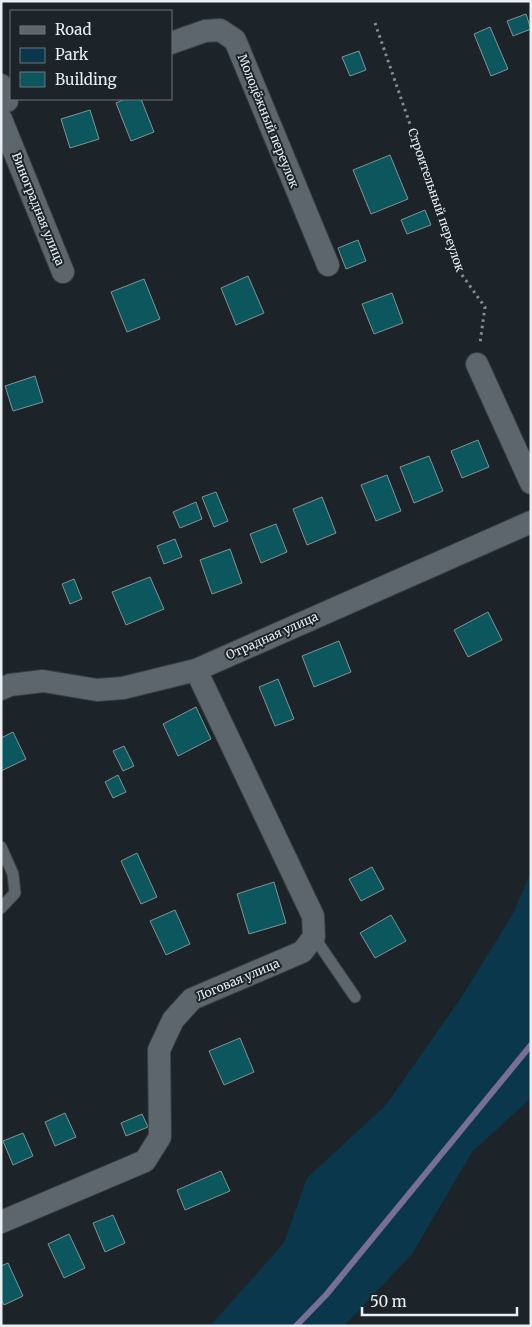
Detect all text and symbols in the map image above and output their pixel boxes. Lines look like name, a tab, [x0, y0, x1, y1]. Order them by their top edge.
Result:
legend	[10, 10, 172, 100]
text: Road	[55, 20, 91, 39]
text: Park	[55, 45, 89, 64]
street label: Молодёжный переулок	[235, 52, 302, 190]
text: Building	[55, 70, 117, 89]
street label: Строительный переулок	[405, 126, 468, 274]
street label: Виноградная улица	[9, 150, 68, 268]
street label: Отрадная улица	[223, 608, 321, 663]
street label: Логовая улица	[194, 955, 282, 1004]
scale bar	[362, 1284, 517, 1316]
text: 50 m	[370, 1292, 407, 1311]

